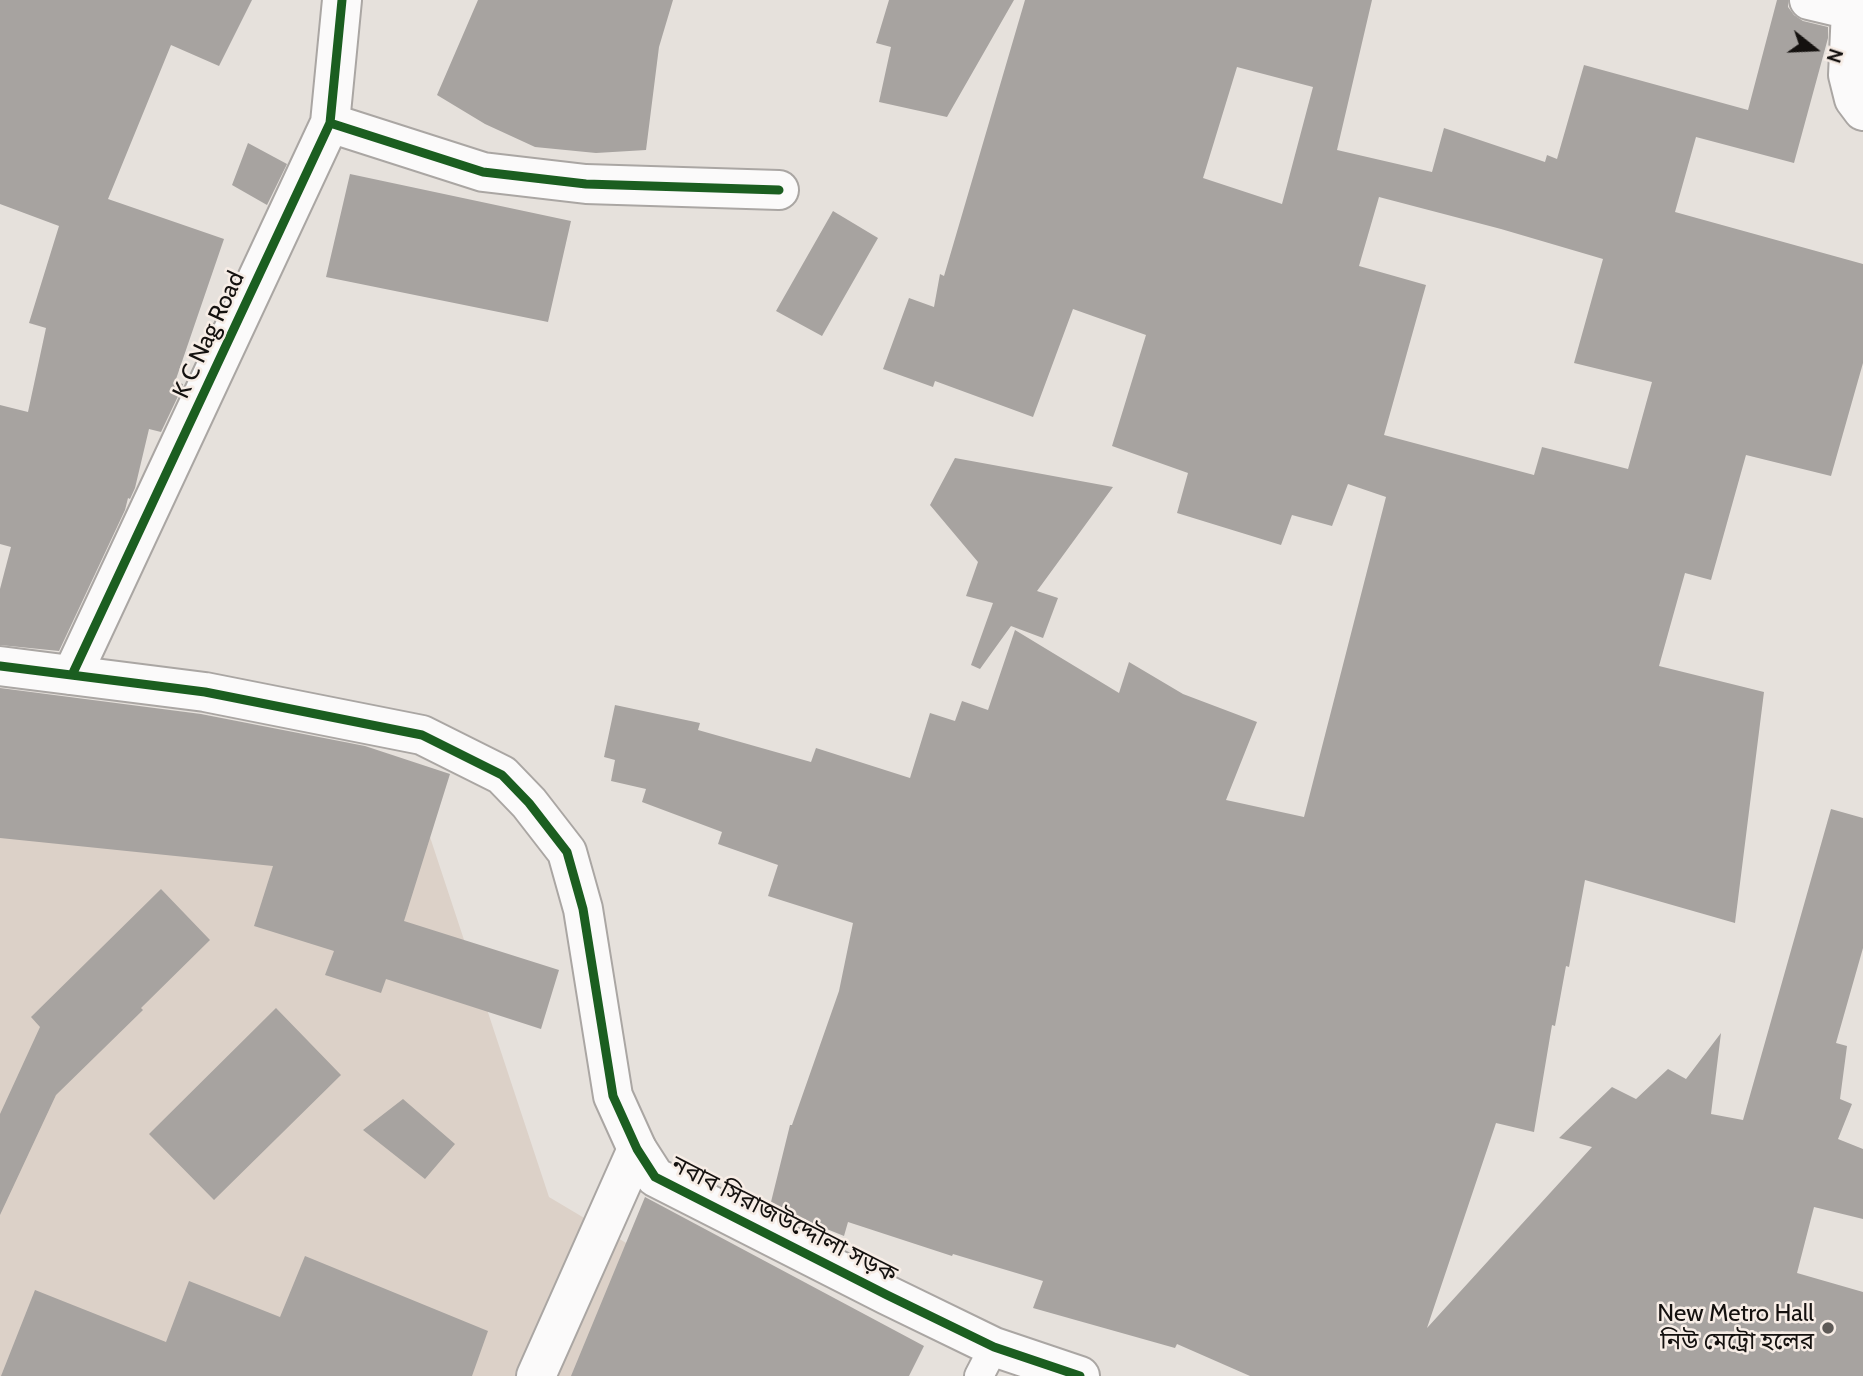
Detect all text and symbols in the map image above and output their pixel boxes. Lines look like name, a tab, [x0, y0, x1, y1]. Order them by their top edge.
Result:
north arrow	[1779, 14, 1849, 84]
text: N	[1821, 46, 1847, 66]
street label: K C Nag Road	[167, 267, 251, 403]
street label: নবাব সিরাজউদ্দৌলা সড়ক	[666, 1150, 902, 1290]
place label: New Metro Hall নিউ মেট্রো হলের	[1657, 1300, 1814, 1356]
marker: New Metro Hall নিউ মেট্রো হলের	[1820, 1320, 1836, 1336]

